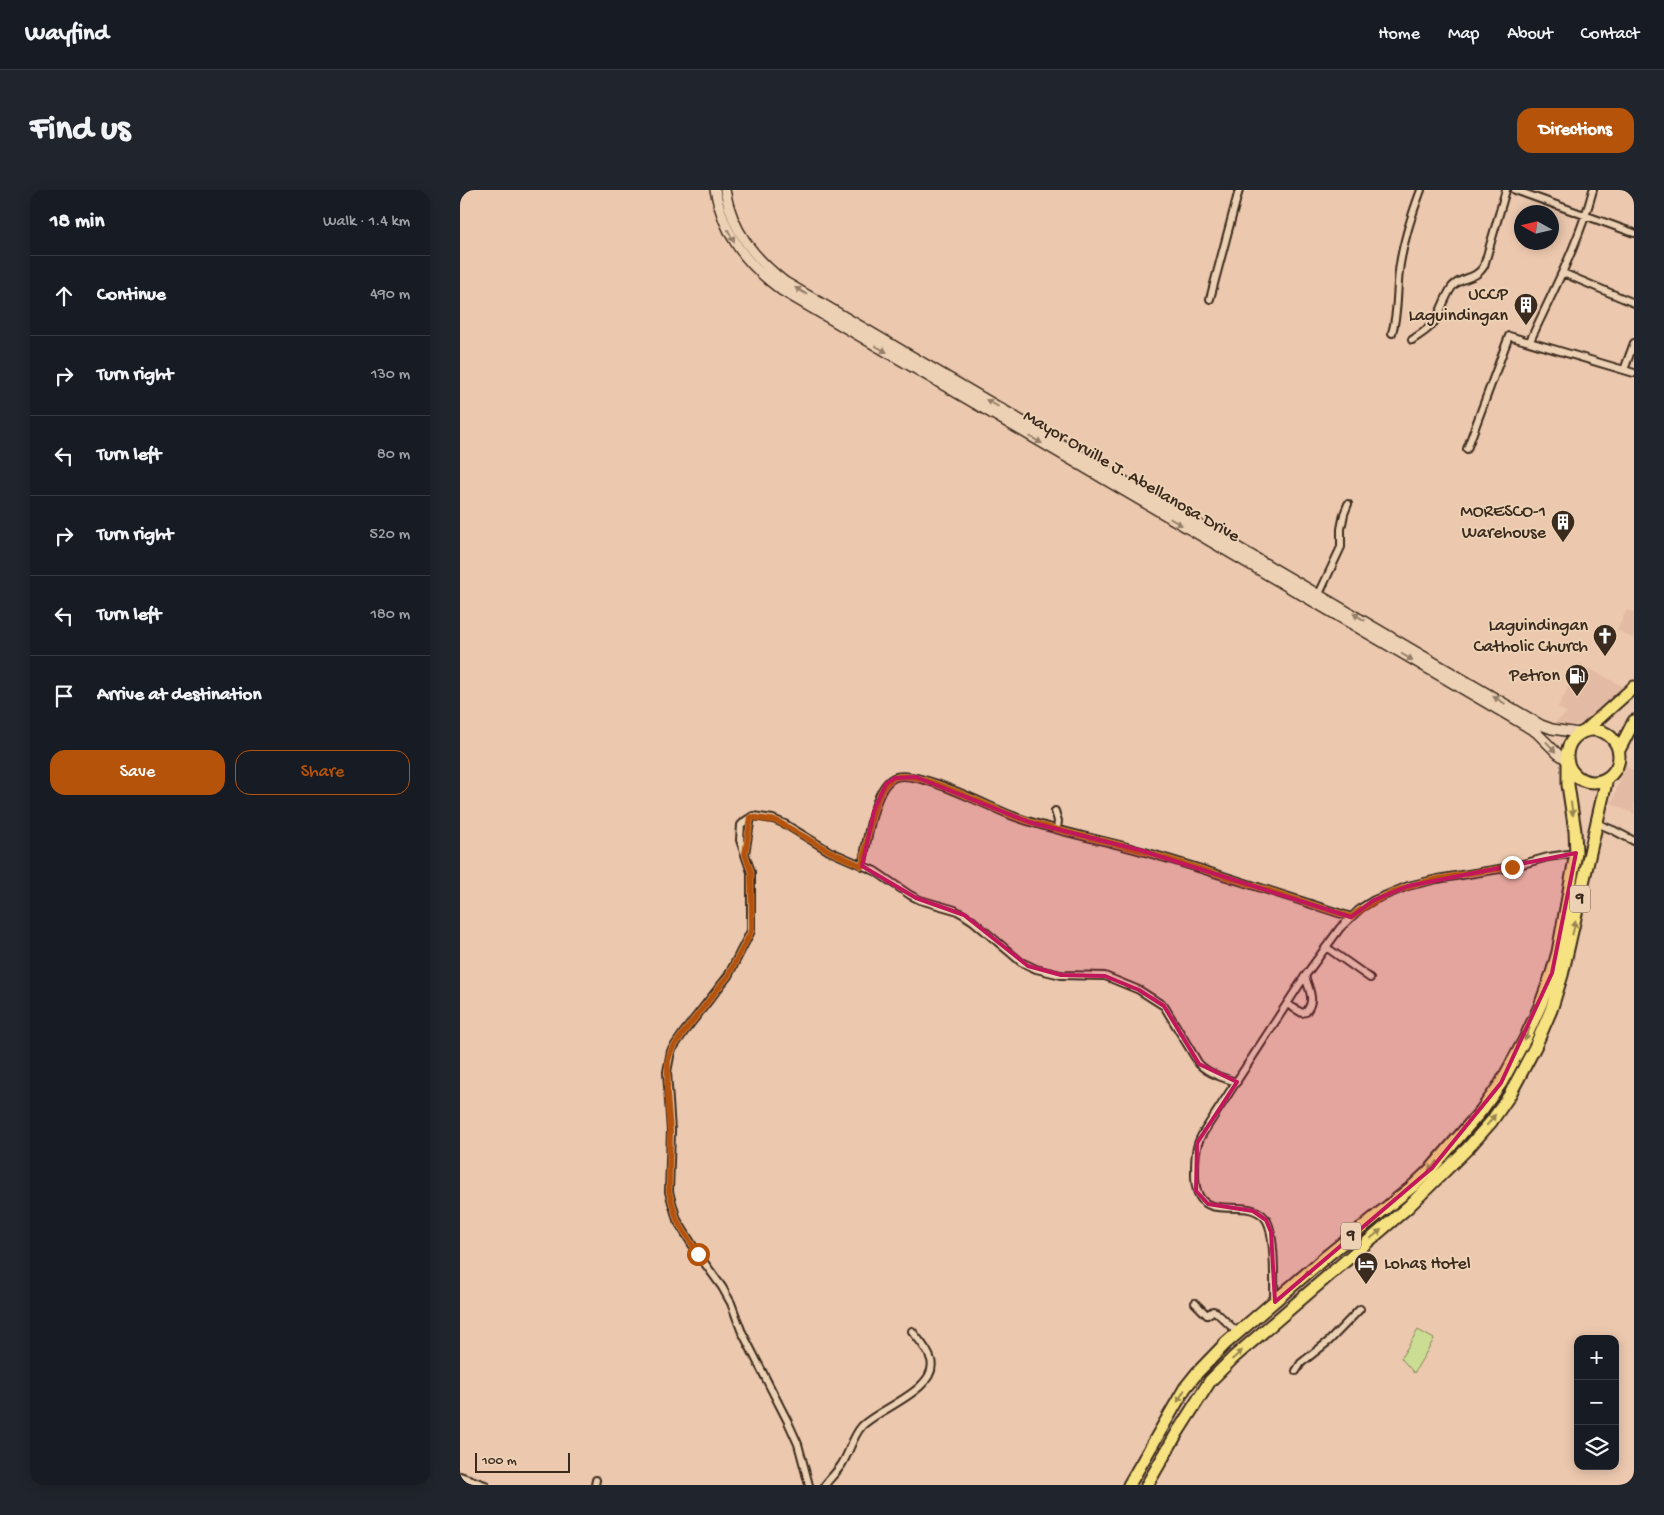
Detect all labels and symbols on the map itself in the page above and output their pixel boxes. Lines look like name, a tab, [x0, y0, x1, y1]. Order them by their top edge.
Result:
north arrow	[1514, 205, 1559, 250]
one-way arrow	[727, 229, 735, 243]
place label: UCCP Laguindingan	[1408, 285, 1509, 327]
one-way arrow	[795, 287, 808, 296]
building icon: UCCP Laguindingan	[1513, 292, 1539, 326]
one-way arrow	[874, 344, 887, 353]
one-way arrow	[985, 398, 998, 407]
street label: Mayor Orville J. Abellanosa Drive	[1019, 406, 1244, 548]
one-way arrow	[1029, 435, 1043, 444]
place label: MORESCO-1 Warehouse	[1460, 502, 1547, 544]
building icon: MORESCO-1 Warehouse	[1550, 509, 1576, 543]
one-way arrow	[1170, 517, 1183, 526]
one-way arrow	[1352, 613, 1365, 622]
place label: Laguindingan Catholic Church	[1474, 616, 1588, 658]
church icon: Laguindingan Catholic Church	[1592, 623, 1618, 657]
one-way arrow	[1400, 653, 1415, 661]
fuel station icon: Petron	[1564, 663, 1590, 697]
place label: Petron	[1508, 666, 1560, 687]
one-way arrow	[1492, 695, 1505, 704]
one-way arrow	[1545, 740, 1557, 752]
one-way arrow	[1568, 801, 1576, 817]
route end	[1501, 856, 1524, 879]
road number: 9	[1570, 886, 1590, 912]
one-way arrow	[1570, 920, 1578, 935]
one-way arrow	[1522, 1027, 1530, 1041]
one-way arrow	[1486, 1114, 1497, 1127]
one-way arrow	[1427, 1160, 1439, 1172]
road number: 9	[1341, 1222, 1361, 1250]
one-way arrow	[1370, 1229, 1383, 1240]
route start	[687, 1243, 710, 1266]
hotel icon: Lohas Hotel	[1353, 1251, 1379, 1285]
place label: Lohas Hotel	[1384, 1254, 1471, 1275]
one-way arrow	[1304, 1265, 1316, 1277]
one-way arrow	[1230, 1349, 1242, 1361]
one-way arrow	[1176, 1389, 1185, 1403]
scale bar	[475, 1450, 570, 1473]

